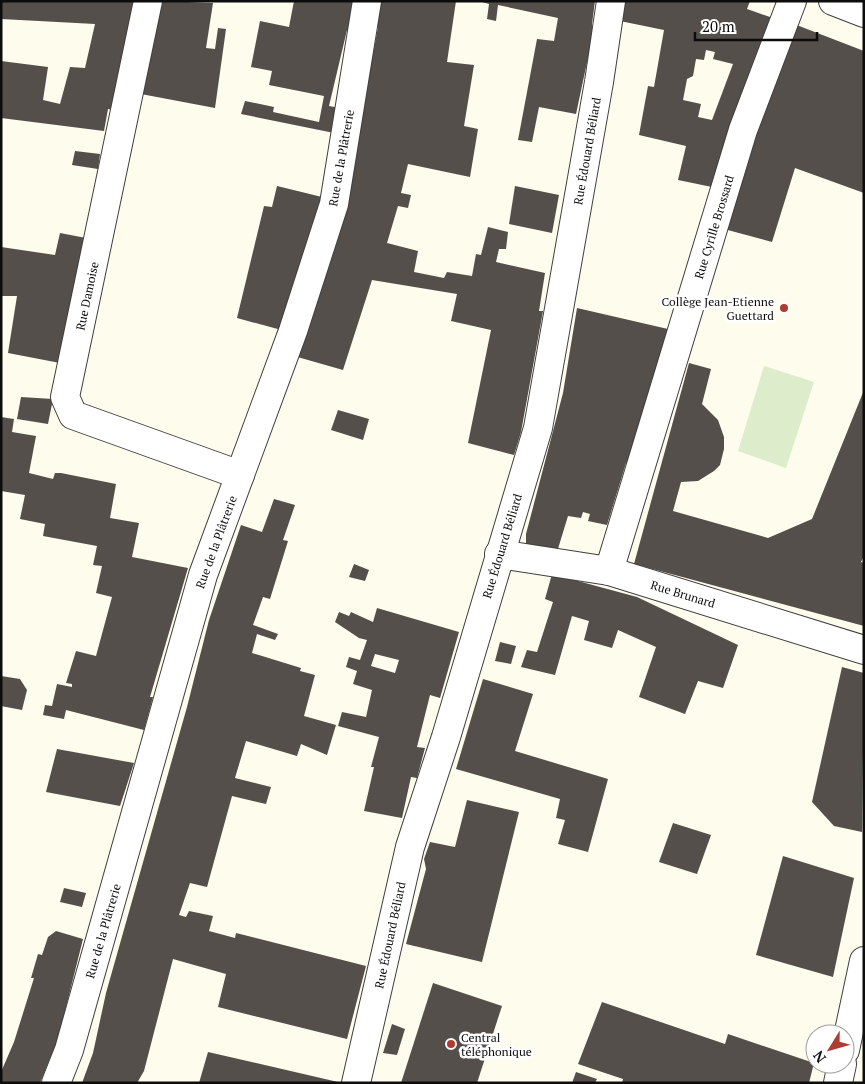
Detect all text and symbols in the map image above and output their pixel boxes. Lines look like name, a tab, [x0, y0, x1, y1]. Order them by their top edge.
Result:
scale bar	[695, 10, 818, 42]
text: 20 m	[702, 16, 735, 36]
street label: Rue Édouard Béliard	[570, 96, 604, 206]
street label: Rue de la Plâtrerie	[325, 109, 357, 207]
street label: Rue Cyrille Brossard	[691, 173, 737, 281]
street label: Rue Damoise	[72, 260, 102, 332]
place label: Collège Jean-Etienne Guettard	[662, 294, 774, 323]
marker: Collège Jean-Etienne Guettard	[778, 302, 790, 314]
street label: Rue Édouard Béliard	[479, 491, 525, 600]
street label: Rue de la Plâtrerie	[192, 493, 240, 591]
street label: Rue Brunard	[649, 577, 717, 611]
street label: Rue Édouard Béliard	[371, 880, 409, 990]
street label: Rue de la Plâtrerie	[82, 882, 124, 980]
north arrow	[805, 1024, 855, 1074]
place label: Central téléphonique	[461, 1030, 532, 1059]
marker: Central téléphonique	[445, 1038, 457, 1050]
text: N	[808, 1047, 830, 1067]

